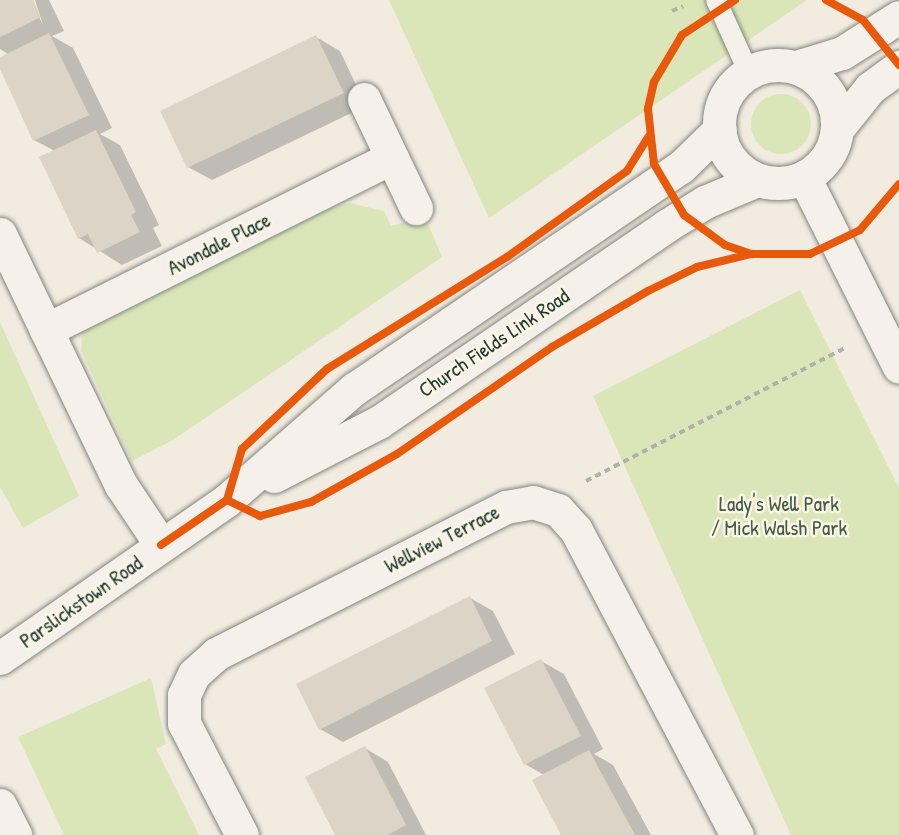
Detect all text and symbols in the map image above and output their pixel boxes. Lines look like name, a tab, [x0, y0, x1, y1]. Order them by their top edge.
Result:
street label: Avondale Place	[163, 207, 275, 281]
street label: Church Fields Link Road	[414, 283, 574, 403]
park label: Lady's Well Park / Mick Walsh Park	[711, 491, 847, 541]
street label: Wellview Terrace	[380, 499, 504, 579]
street label: Parslickstown Road	[15, 550, 147, 654]

